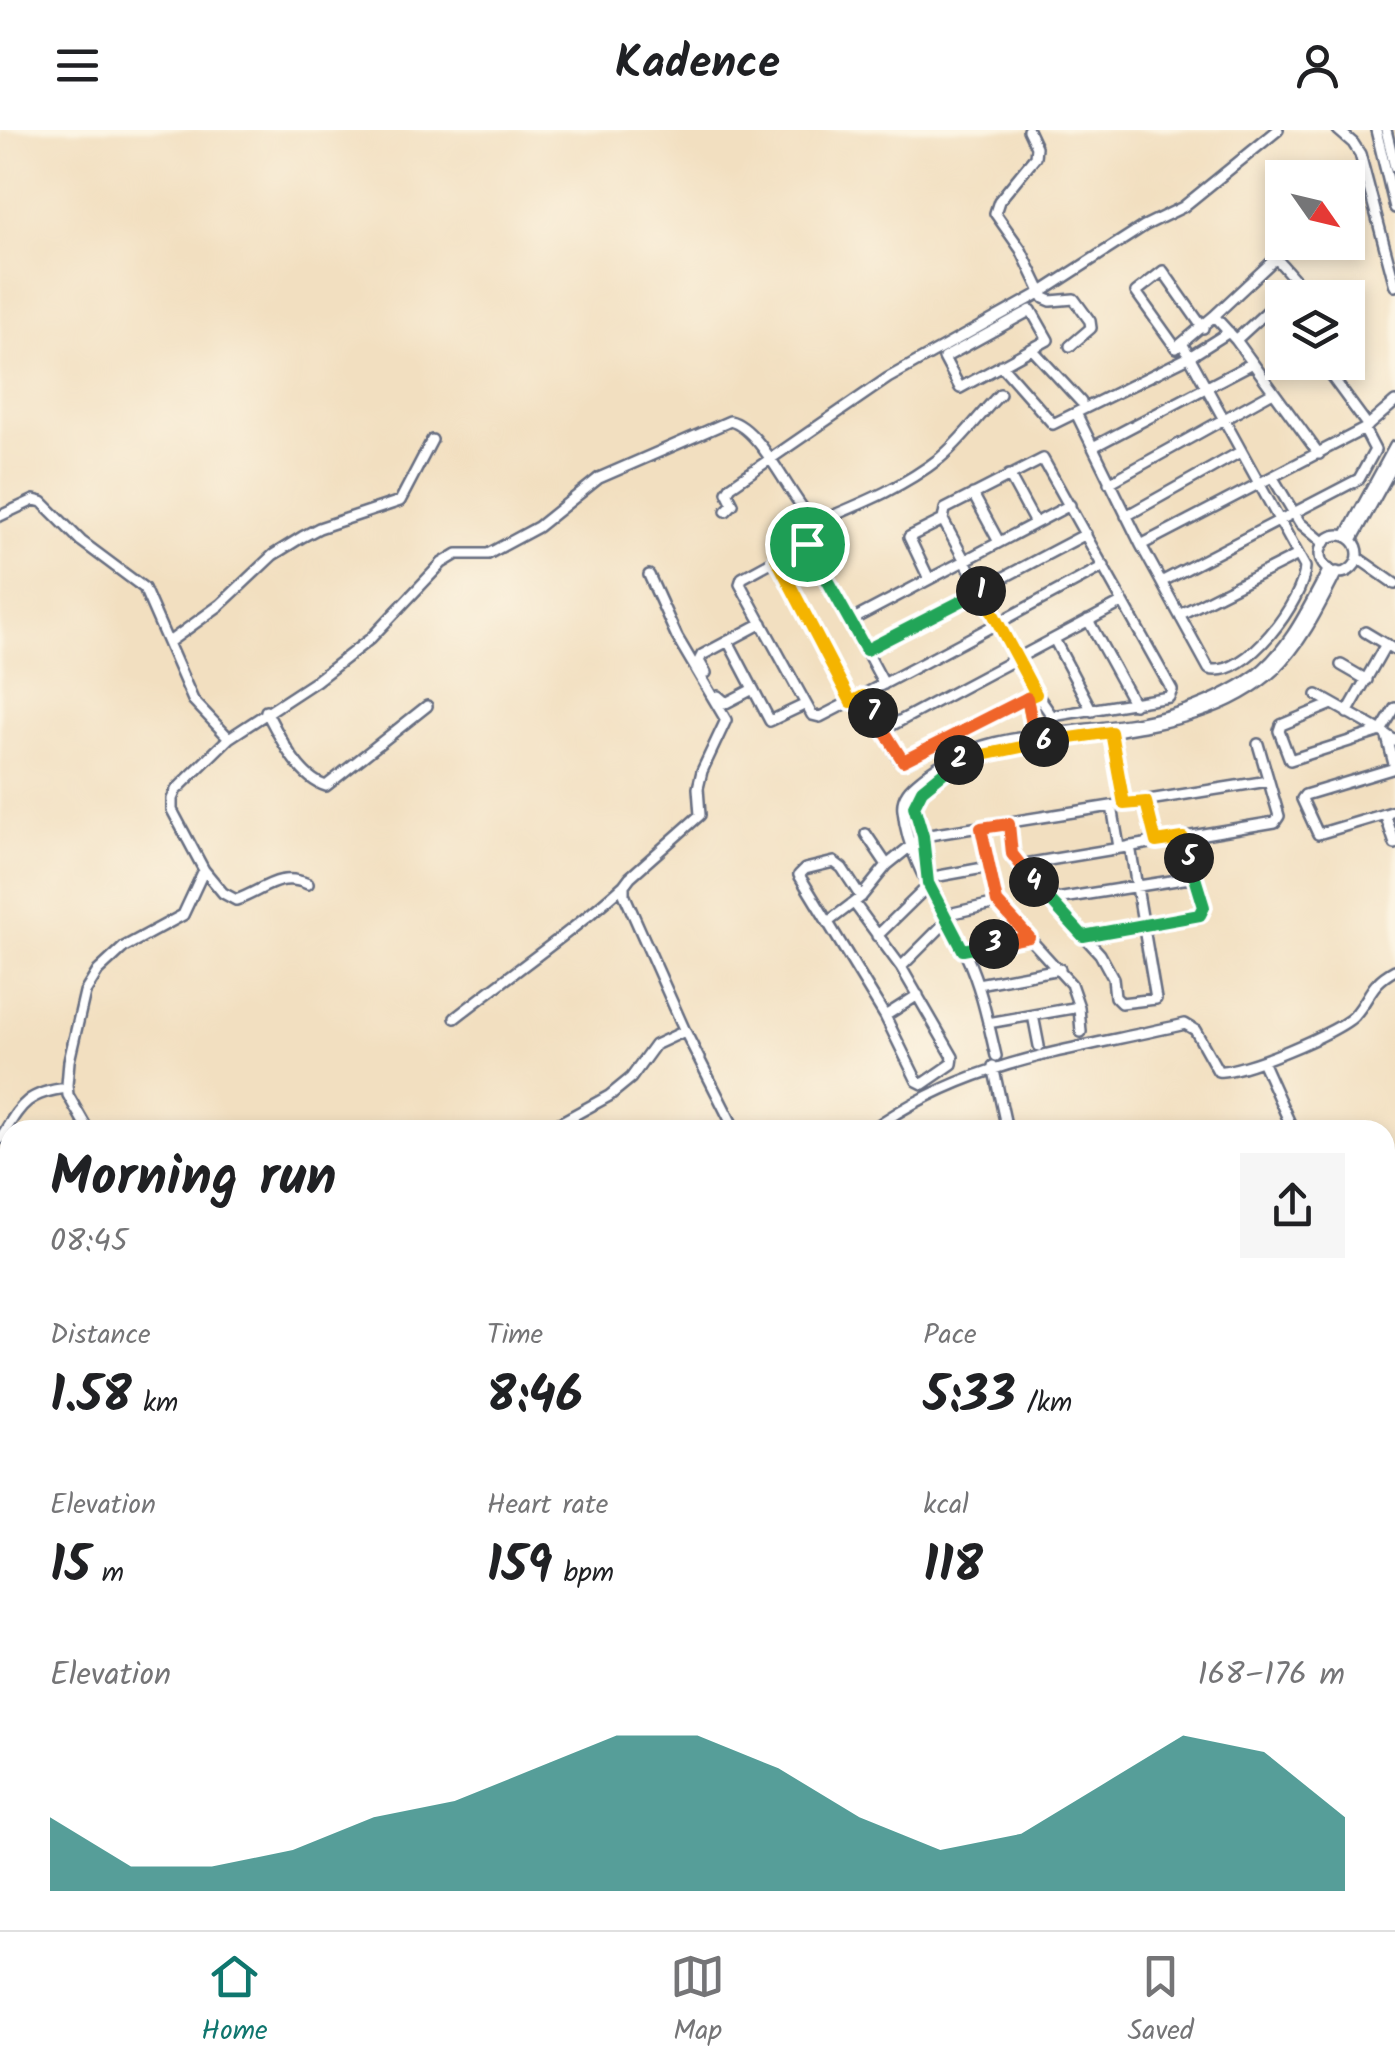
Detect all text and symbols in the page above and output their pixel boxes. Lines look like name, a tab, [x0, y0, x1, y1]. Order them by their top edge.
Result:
text: Kadence	[615, 29, 780, 101]
icon: menu	[50, 38, 105, 93]
icon: person	[1290, 38, 1345, 93]
north arrow	[1265, 160, 1365, 260]
map controls	[1265, 160, 1365, 380]
button: layers	[1265, 280, 1365, 380]
pin	[765, 502, 850, 587]
icon: arrive	[780, 517, 835, 572]
pin: 1	[956, 566, 1006, 616]
text: 1	[977, 568, 985, 613]
pin: 7	[848, 688, 898, 738]
text: 7	[866, 690, 880, 735]
pin: 6	[1019, 717, 1069, 767]
text: 6	[1036, 719, 1052, 764]
pin: 2	[934, 735, 984, 785]
text: 2	[951, 737, 967, 782]
pin: 5	[1164, 833, 1214, 883]
text: 5	[1182, 835, 1196, 880]
pin: 4	[1009, 857, 1059, 907]
text: 4	[1026, 859, 1042, 904]
pin: 3	[969, 919, 1019, 969]
text: 3	[986, 921, 1002, 966]
text: Morning run	[50, 1136, 337, 1223]
button: share	[1240, 1153, 1345, 1258]
text: 08:45	[50, 1217, 128, 1268]
text: Distance	[50, 1313, 151, 1358]
text: Time	[487, 1313, 543, 1358]
text: Pace	[923, 1313, 977, 1358]
text: 1.58	[50, 1358, 132, 1438]
text: 8:46	[487, 1358, 583, 1438]
text: 5:33	[923, 1358, 1016, 1438]
text: km	[132, 1381, 178, 1426]
text: /km	[1016, 1381, 1072, 1426]
text: Elevation	[50, 1483, 156, 1528]
text: Heart rate	[487, 1483, 608, 1528]
text: kcal	[923, 1483, 969, 1528]
text: 15	[50, 1528, 90, 1608]
text: 159	[487, 1528, 552, 1608]
text: 118	[923, 1528, 983, 1608]
text: m	[90, 1551, 124, 1596]
text: bpm	[552, 1551, 614, 1596]
text: Elevation	[50, 1650, 171, 1701]
text: 168–176 m	[1197, 1650, 1345, 1701]
tab: Home	[201, 1949, 268, 2054]
tab: Map	[670, 1949, 725, 2054]
tab: Saved	[1127, 1949, 1194, 2054]

